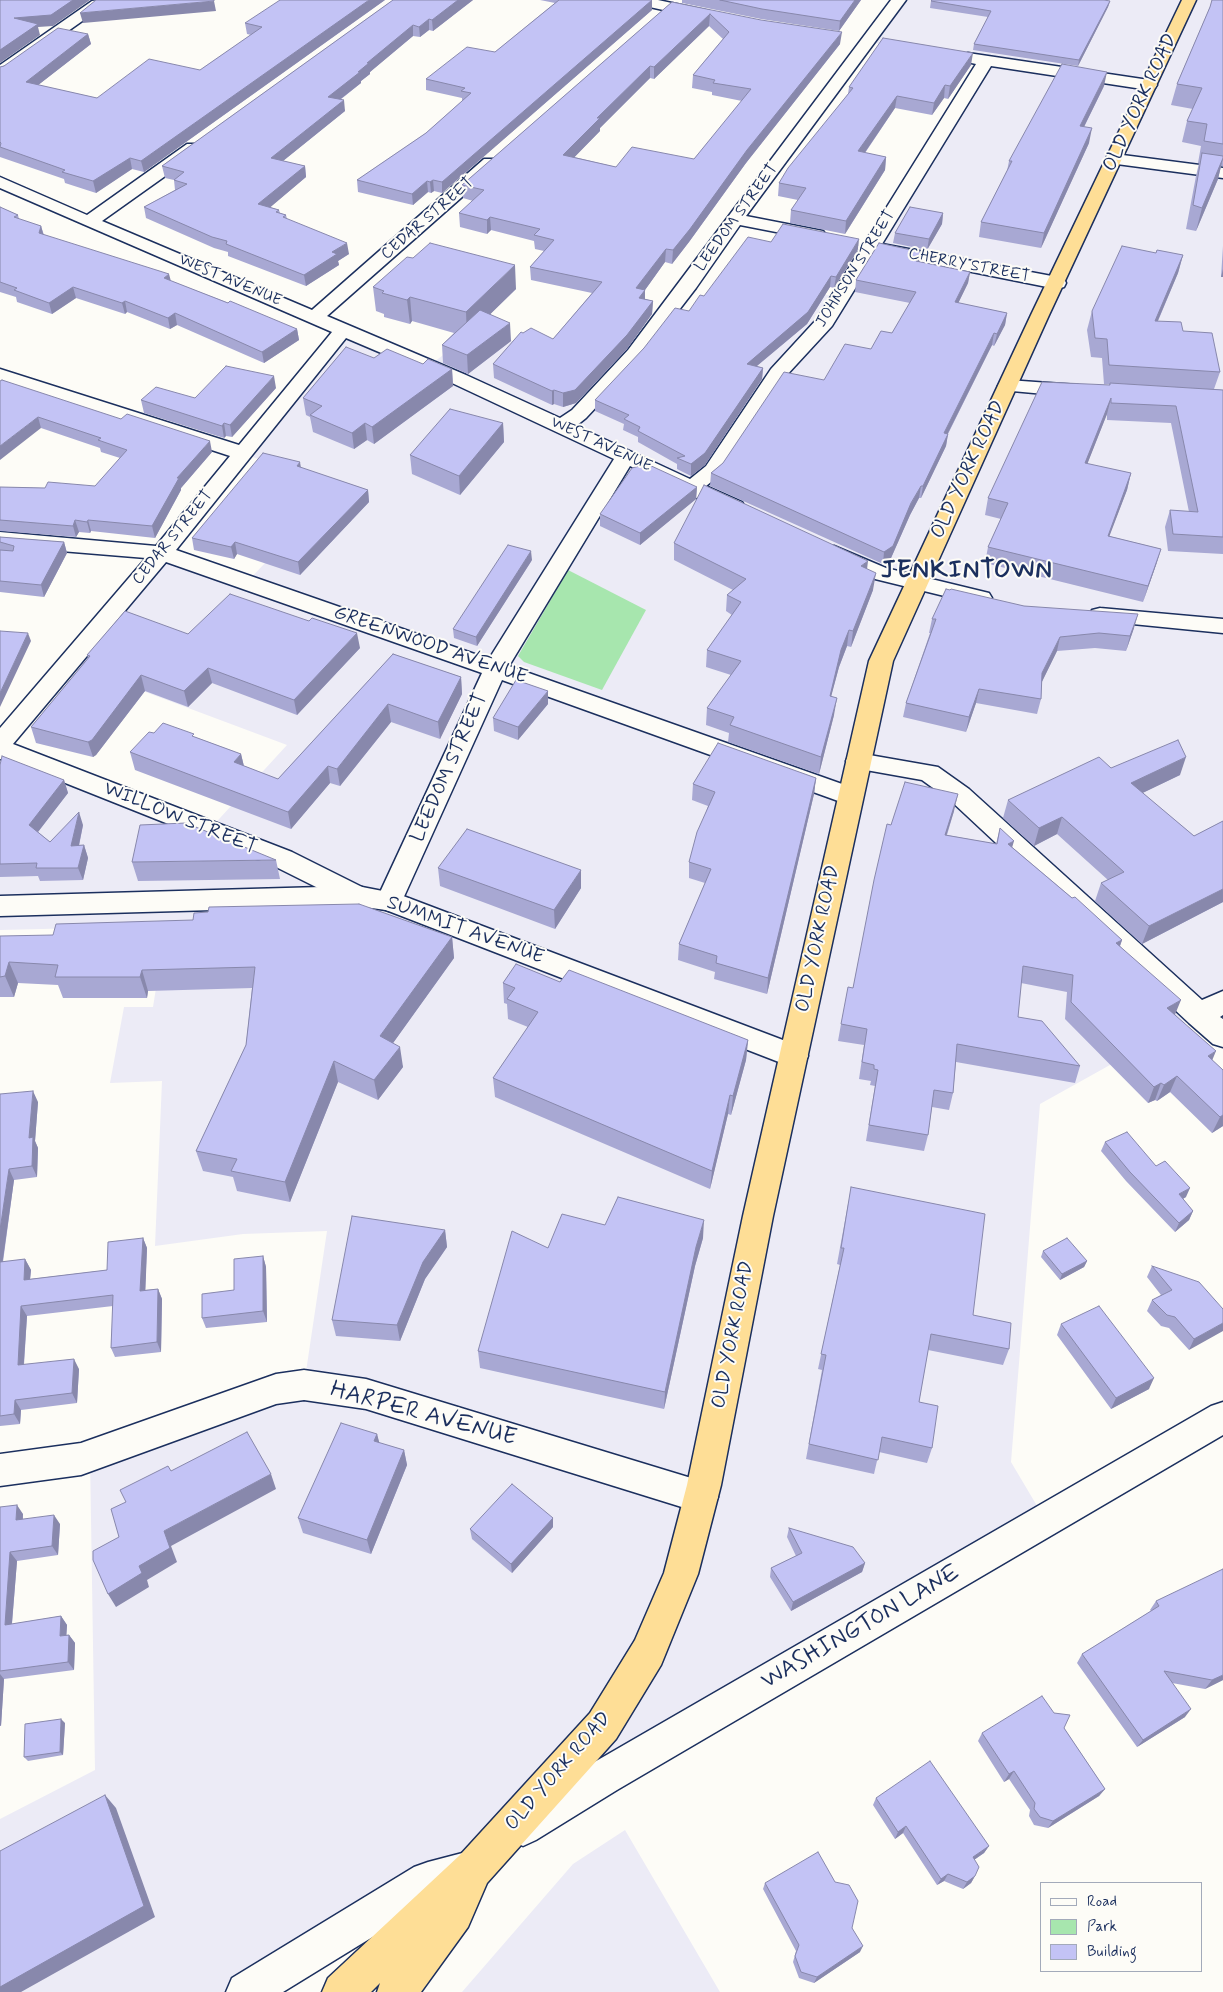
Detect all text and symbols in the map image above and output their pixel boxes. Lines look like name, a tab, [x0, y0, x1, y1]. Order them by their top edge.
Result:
street label: OLD YORK ROAD	[1098, 30, 1184, 176]
street label: LEEDOM STREET	[691, 160, 783, 276]
street label: CEDAR STREET	[378, 174, 478, 264]
street label: JOHNSON STREET	[812, 207, 900, 331]
street label: CHERRY STREET	[907, 245, 1031, 287]
street label: WEST AVENUE	[176, 251, 284, 311]
street label: OLD YORK ROAD	[926, 397, 1012, 543]
street label: WEST AVENUE	[547, 413, 655, 477]
street label: CEDAR STREET	[129, 487, 217, 589]
district label: JENKINTOWN	[881, 557, 1053, 587]
street label: GREENWOOD AVENUE	[330, 602, 530, 690]
street label: LEEDOM STREET	[406, 690, 494, 846]
street label: WILLOW STREET	[100, 777, 260, 861]
street label: OLD YORK ROAD	[792, 863, 846, 1015]
street label: SUMMIT AVENUE	[383, 891, 547, 971]
street label: OLD YORK ROAD	[708, 1259, 760, 1411]
street label: HARPER AVENUE	[327, 1376, 519, 1454]
street label: WASHINGTON LANE	[756, 1559, 966, 1697]
street label: OLD YORK ROAD	[501, 1708, 617, 1836]
legend	[1040, 1882, 1203, 1972]
text: Road	[1087, 1892, 1117, 1912]
text: Park	[1087, 1917, 1117, 1937]
text: Building	[1087, 1942, 1137, 1962]

